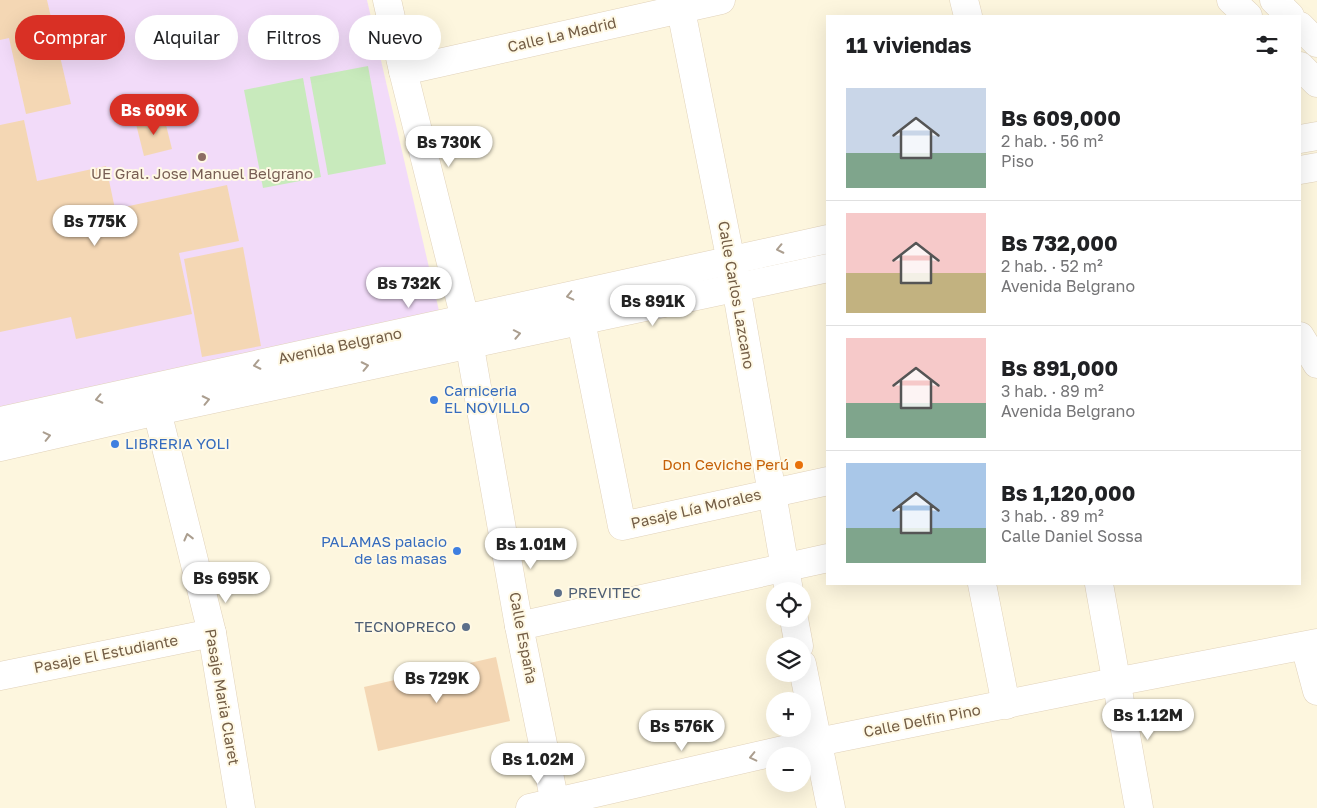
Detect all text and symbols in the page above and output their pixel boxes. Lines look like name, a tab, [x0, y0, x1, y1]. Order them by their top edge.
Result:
street label: Calle La Madrid	[506, 13, 618, 55]
chip: Comprar	[15, 15, 125, 60]
chip: Alquilar	[135, 15, 238, 60]
chip: Filtros	[248, 15, 339, 60]
chip: Nuevo	[349, 15, 441, 60]
icon: filters	[1253, 31, 1281, 59]
text: 11 viviendas	[846, 32, 972, 58]
pin: Bs 609K	[108, 94, 200, 136]
text: Bs 609K	[121, 100, 187, 120]
text: Bs 609,000	[1001, 105, 1121, 131]
icon: home	[886, 108, 946, 168]
pin: Bs 730K	[403, 126, 495, 168]
text: 2 hab. · 56 m²	[1001, 131, 1103, 151]
text: Bs 730K	[417, 132, 481, 152]
marker: UE Gral. Jose Manuel Belgrano	[196, 151, 208, 163]
text: Piso	[1001, 151, 1034, 171]
place label: UE Gral. Jose Manuel Belgrano	[91, 164, 313, 182]
pin: Bs 775K	[49, 204, 141, 247]
text: Bs 775K	[63, 211, 127, 231]
street label: Calle Carlos Lazcano	[715, 219, 759, 370]
text: Bs 732,000	[1001, 230, 1118, 256]
icon: home	[886, 233, 946, 293]
one-way arrow	[775, 244, 784, 254]
text: 2 hab. · 52 m²	[1001, 256, 1103, 276]
pin: Bs 732K	[363, 266, 455, 309]
text: Bs 732K	[377, 273, 441, 293]
text: Avenida Belgrano	[1001, 276, 1135, 296]
pin: Bs 891K	[607, 284, 699, 327]
one-way arrow	[565, 290, 574, 300]
text: Bs 891K	[621, 291, 685, 311]
street label: Avenida Belgrano	[276, 323, 403, 367]
one-way arrow	[513, 329, 522, 340]
text: Bs 891,000	[1001, 355, 1118, 381]
icon: home	[886, 358, 946, 418]
one-way arrow	[253, 359, 262, 369]
one-way arrow	[360, 361, 369, 372]
place label: Carniceria EL NOVILLO	[444, 381, 530, 416]
text: 3 hab. · 89 m²	[1001, 381, 1104, 401]
one-way arrow	[94, 394, 103, 404]
marker: Carniceria EL NOVILLO	[428, 394, 440, 406]
one-way arrow	[202, 395, 210, 406]
text: Avenida Belgrano	[1001, 401, 1135, 421]
one-way arrow	[43, 431, 52, 442]
place label: LIBRERIA YOLI	[125, 434, 230, 452]
marker: LIBRERIA YOLI	[109, 438, 121, 450]
place label: Don Ceviche Perú	[662, 455, 789, 473]
marker: Don Ceviche Perú	[793, 459, 805, 471]
text: Bs 1,120,000	[1001, 480, 1135, 506]
icon: home	[886, 483, 946, 543]
street label: Pasaje Lía Morales	[629, 484, 763, 532]
text: 3 hab. · 89 m²	[1001, 506, 1104, 526]
text: Calle Daniel Sossa	[1001, 526, 1143, 546]
pin: Bs 1.01M	[479, 528, 583, 570]
place label: PALAMAS palacio de las masas	[321, 532, 447, 567]
one-way arrow	[183, 533, 194, 542]
text: Bs 1.01M	[496, 534, 566, 554]
marker: PALAMAS palacio de las masas	[451, 545, 463, 557]
pin: Bs 695K	[180, 562, 272, 604]
text: Bs 695K	[193, 568, 259, 588]
map controls	[766, 582, 811, 792]
button: locate	[766, 582, 811, 627]
place label: PREVITEC	[568, 583, 641, 601]
marker: PREVITEC	[552, 587, 564, 599]
street label: Calle España	[506, 590, 542, 685]
place label: TECNOPRECO	[355, 617, 456, 635]
marker: TECNOPRECO	[460, 621, 472, 633]
street label: Pasaje Maria Claret	[202, 627, 244, 767]
street label: Pasaje El Estudiante	[32, 630, 180, 676]
button: layers	[766, 637, 811, 682]
pin: Bs 729K	[391, 662, 483, 704]
text: Bs 729K	[405, 668, 469, 688]
button: +	[766, 692, 811, 737]
pin: Bs 1.12M	[1096, 698, 1200, 741]
street label: Calle Delfin Pino	[862, 700, 982, 740]
text: Bs 1.12M	[1113, 705, 1183, 725]
pin: Bs 576K	[636, 710, 728, 752]
text: Bs 576K	[650, 716, 714, 736]
pin: Bs 1.02M	[486, 742, 590, 785]
button: −	[766, 747, 811, 792]
text: Bs 1.02M	[502, 749, 574, 769]
one-way arrow	[748, 751, 757, 762]

